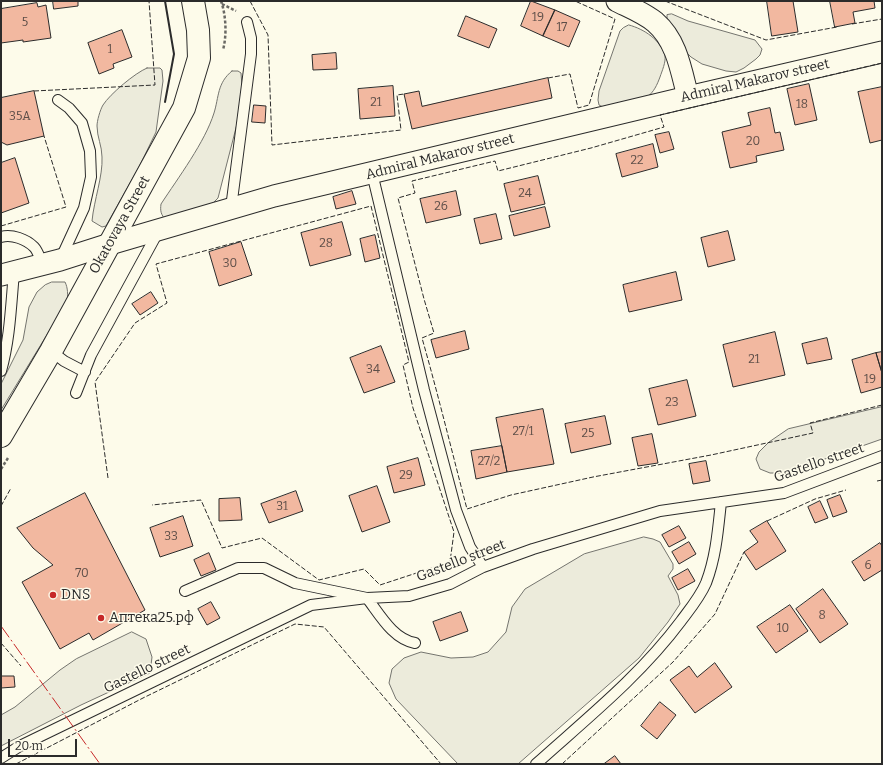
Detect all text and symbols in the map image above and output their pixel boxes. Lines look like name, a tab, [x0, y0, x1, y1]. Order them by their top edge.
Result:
house number: 19	[532, 11, 544, 25]
house number: 5	[22, 16, 28, 30]
house number: 17	[557, 21, 567, 35]
house number: 1	[108, 43, 112, 57]
street label: Admiral Makarov street	[679, 56, 831, 106]
house number: 21	[370, 96, 382, 110]
house number: 18	[796, 98, 808, 112]
house number: 35А	[9, 110, 31, 124]
street label: Admiral Makarov street	[364, 130, 516, 184]
house number: 20	[746, 135, 760, 149]
house number: 22	[630, 154, 644, 168]
street label: Okatovaya Street	[86, 173, 154, 277]
house number: 24	[518, 187, 532, 201]
house number: 26	[434, 200, 448, 214]
house number: 28	[319, 237, 333, 251]
house number: 30	[223, 257, 237, 271]
house number: 21	[748, 353, 760, 367]
house number: 34	[366, 363, 380, 377]
house number: 19	[864, 373, 876, 387]
house number: 23	[665, 396, 679, 410]
house number: 27/1	[512, 425, 534, 439]
house number: 25	[582, 427, 594, 441]
street label: Gastello street	[772, 440, 866, 486]
house number: 27/2	[478, 455, 500, 469]
house number: 29	[399, 469, 413, 483]
house number: 31	[276, 500, 288, 514]
house number: 33	[164, 530, 178, 544]
street label: Gastello street	[414, 536, 508, 586]
house number: 6	[864, 559, 872, 573]
house number: 70	[75, 567, 89, 581]
place label: DNS	[61, 587, 90, 603]
marker: DNS	[48, 590, 58, 600]
house number: 8	[818, 609, 826, 623]
place label: Аптека25.рф	[109, 610, 194, 626]
marker: Аптека25.рф	[96, 613, 106, 623]
house number: 10	[777, 622, 789, 636]
street label: Gastello street	[101, 641, 193, 697]
scale bar	[10, 731, 79, 757]
text: 20 m	[15, 739, 43, 753]

